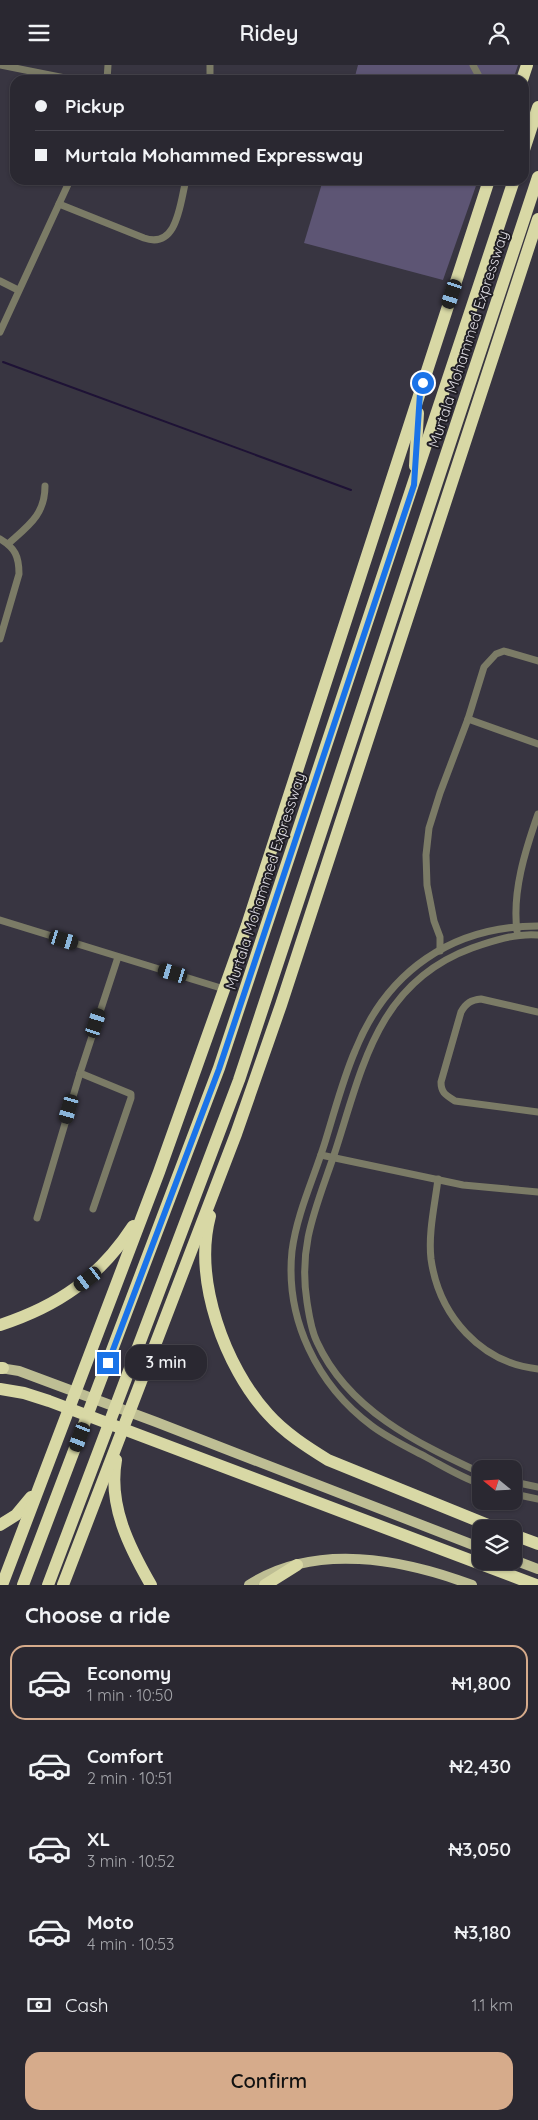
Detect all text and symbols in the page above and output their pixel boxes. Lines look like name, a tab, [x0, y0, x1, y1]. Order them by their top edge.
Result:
icon: menu	[25, 19, 53, 47]
text: Ridey	[239, 19, 299, 47]
icon: person	[485, 19, 513, 47]
text: Pickup	[65, 94, 125, 118]
text: Murtala Mohammed Expressway	[65, 143, 363, 167]
street label: Murtala Mohammed Expressway	[424, 228, 512, 450]
car	[440, 277, 463, 311]
route start	[412, 372, 434, 394]
street label: Murtala Mohammed Expressway	[221, 770, 309, 992]
car	[47, 928, 80, 952]
car	[156, 961, 189, 985]
car	[84, 1006, 107, 1040]
car	[57, 1093, 80, 1125]
car	[71, 1264, 104, 1294]
callout: 3 min	[126, 1345, 208, 1381]
route end	[97, 1352, 119, 1374]
text: 3 min	[146, 1352, 186, 1372]
car	[67, 1420, 92, 1454]
north arrow	[472, 1460, 522, 1510]
map controls	[472, 1460, 522, 1570]
button: layers	[472, 1520, 522, 1570]
text: Choose a ride	[25, 1601, 170, 1629]
icon: car	[27, 1660, 72, 1705]
text: Economy	[87, 1661, 171, 1685]
text: ₦1,800	[452, 1671, 511, 1695]
text: 1 min · 10:50	[87, 1685, 173, 1705]
icon: car	[27, 1743, 72, 1788]
text: Comfort	[87, 1744, 164, 1768]
text: ₦2,430	[449, 1754, 511, 1778]
text: 2 min · 10:51	[87, 1768, 172, 1788]
icon: car	[27, 1826, 72, 1871]
text: XL	[87, 1827, 110, 1851]
text: ₦3,050	[448, 1837, 511, 1861]
text: 3 min · 10:52	[87, 1851, 175, 1871]
icon: car	[27, 1909, 72, 1954]
text: Moto	[87, 1910, 134, 1934]
text: ₦3,180	[454, 1920, 511, 1944]
text: 4 min · 10:53	[87, 1934, 174, 1954]
icon: cash	[25, 1991, 53, 2019]
text: Cash	[65, 1993, 109, 2017]
text: 1.1 km	[471, 1995, 513, 2015]
button: Confirm	[25, 2052, 513, 2110]

